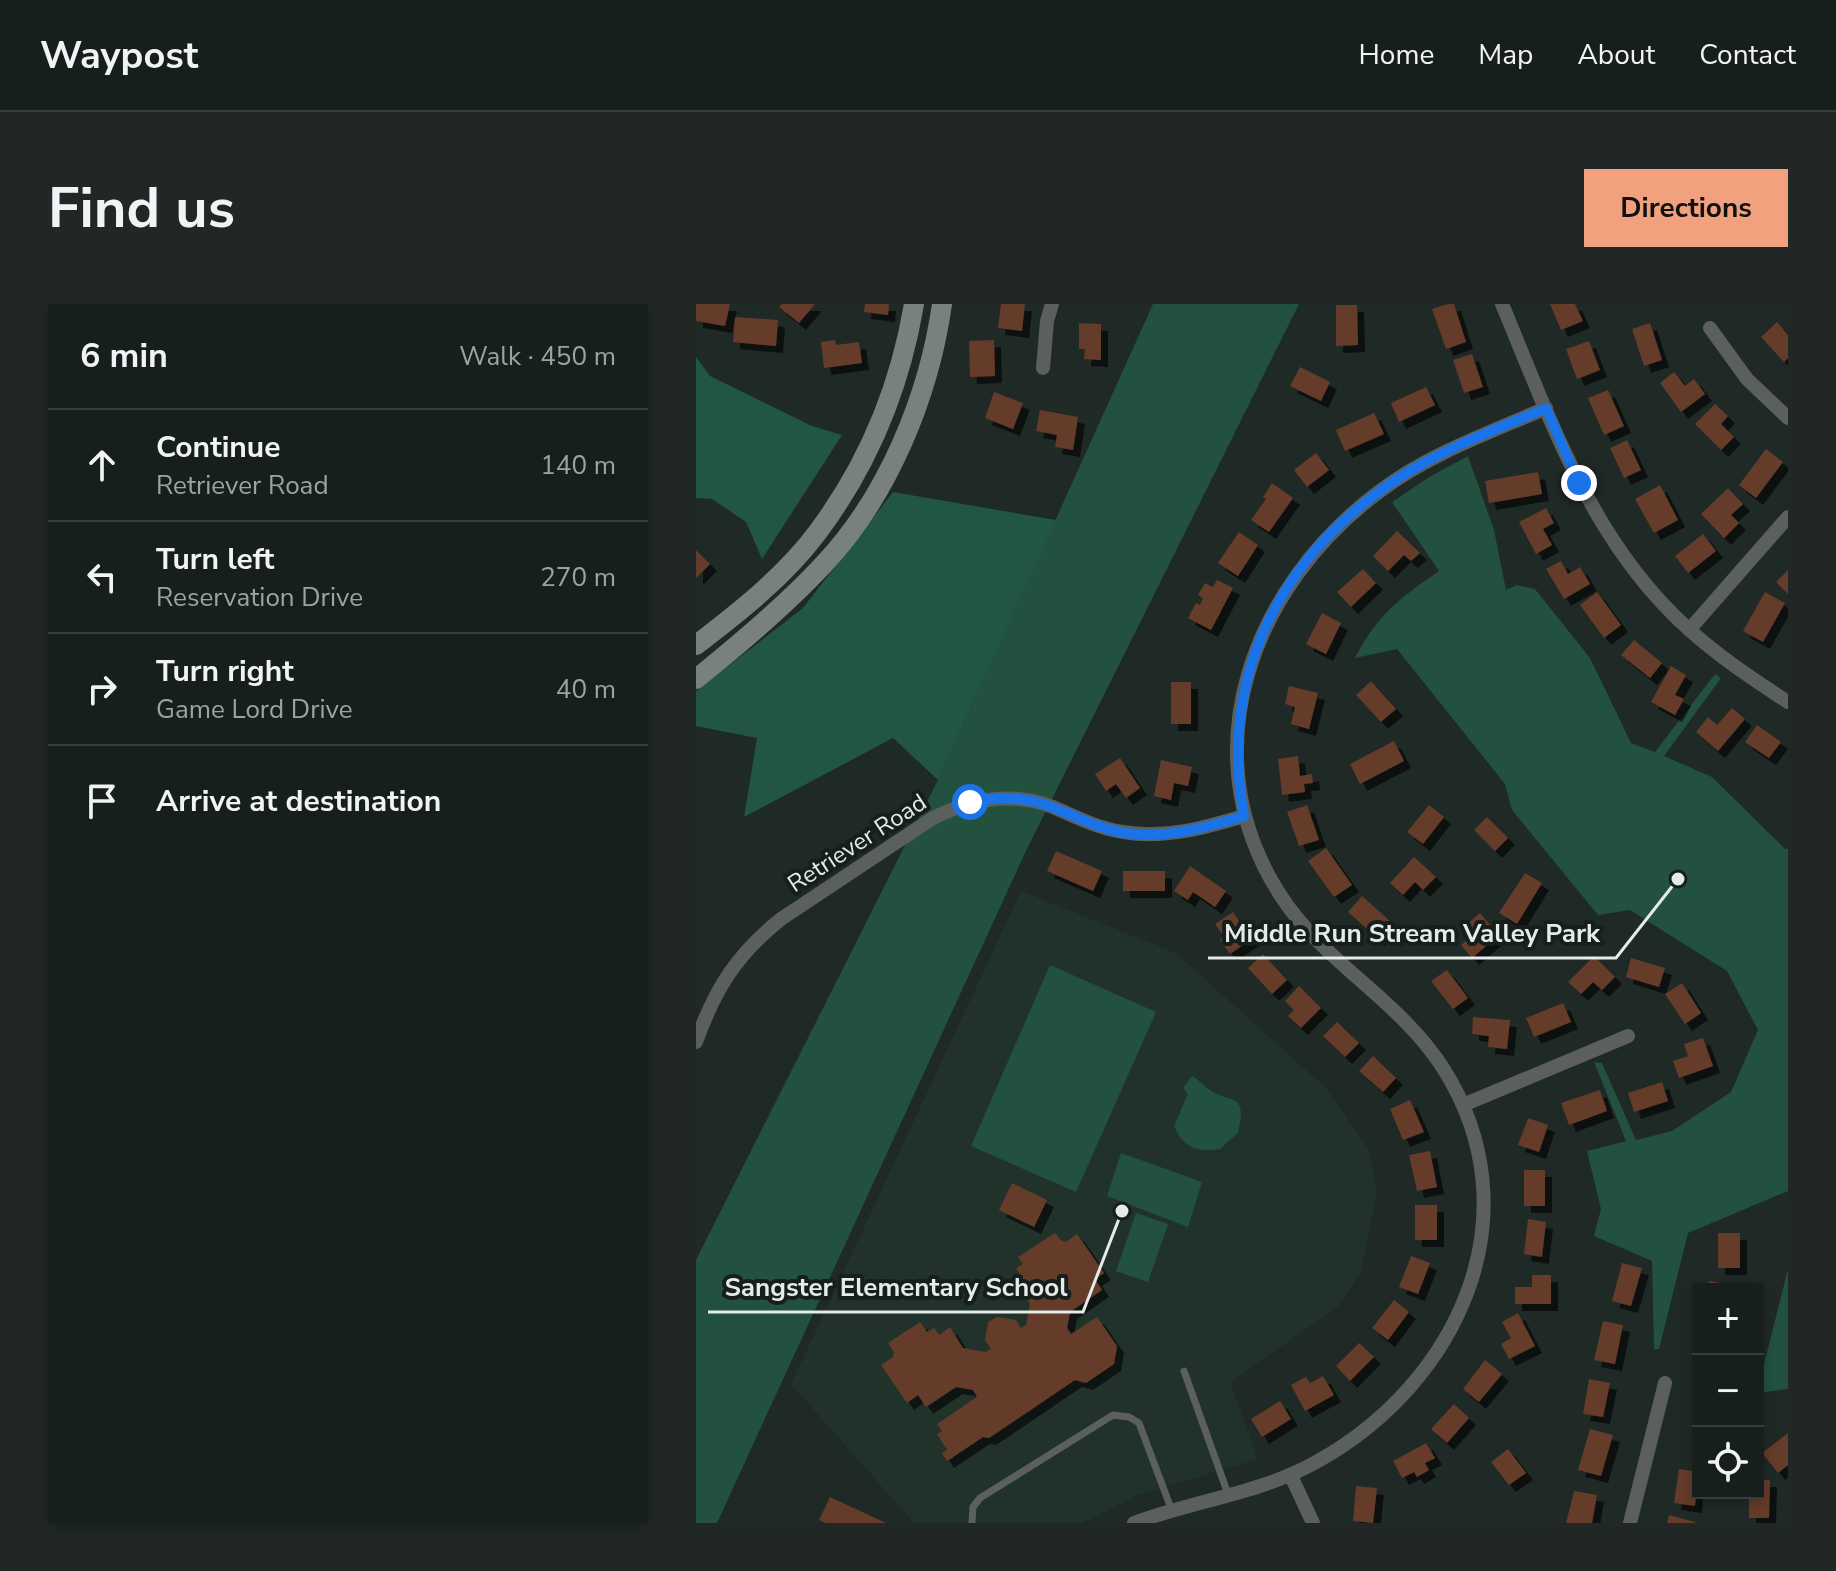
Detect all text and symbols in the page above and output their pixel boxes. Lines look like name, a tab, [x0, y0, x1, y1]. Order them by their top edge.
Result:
text: Waypost	[40, 30, 198, 81]
text: Home	[1359, 36, 1434, 74]
text: Map	[1478, 36, 1533, 74]
text: About	[1577, 36, 1655, 74]
text: Contact	[1699, 36, 1796, 74]
button: Directions	[1584, 169, 1788, 247]
text: Find us	[48, 170, 235, 247]
text: 6 min	[80, 333, 168, 379]
text: Walk · 450 m	[459, 339, 616, 374]
text: Continue	[156, 427, 281, 468]
icon: ahead	[80, 443, 124, 487]
text: 140 m	[540, 448, 616, 483]
route end	[1561, 465, 1597, 501]
text: Retriever Road	[156, 468, 329, 503]
text: Turn left	[156, 539, 274, 580]
icon: left	[80, 555, 124, 599]
text: 270 m	[540, 560, 616, 595]
text: Reservation Drive	[156, 580, 363, 615]
text: Turn right	[156, 651, 294, 692]
icon: right	[80, 667, 124, 711]
text: 40 m	[556, 672, 616, 707]
text: Game Lord Drive	[156, 692, 353, 727]
icon: arrive	[80, 779, 124, 823]
text: Arrive at destination	[156, 781, 441, 822]
route start	[952, 784, 988, 820]
street label: Retriever Road	[782, 786, 932, 900]
callout: Middle Run Stream Valley Park	[1208, 908, 1616, 958]
text: Middle Run Stream Valley Park	[1224, 916, 1601, 951]
callout: Sangster Elementary School	[708, 1262, 1083, 1312]
text: Sangster Elementary School	[724, 1270, 1068, 1305]
map controls	[1692, 1283, 1764, 1499]
button: +	[1692, 1283, 1764, 1355]
button: −	[1692, 1355, 1764, 1427]
button: locate	[1692, 1427, 1764, 1499]

